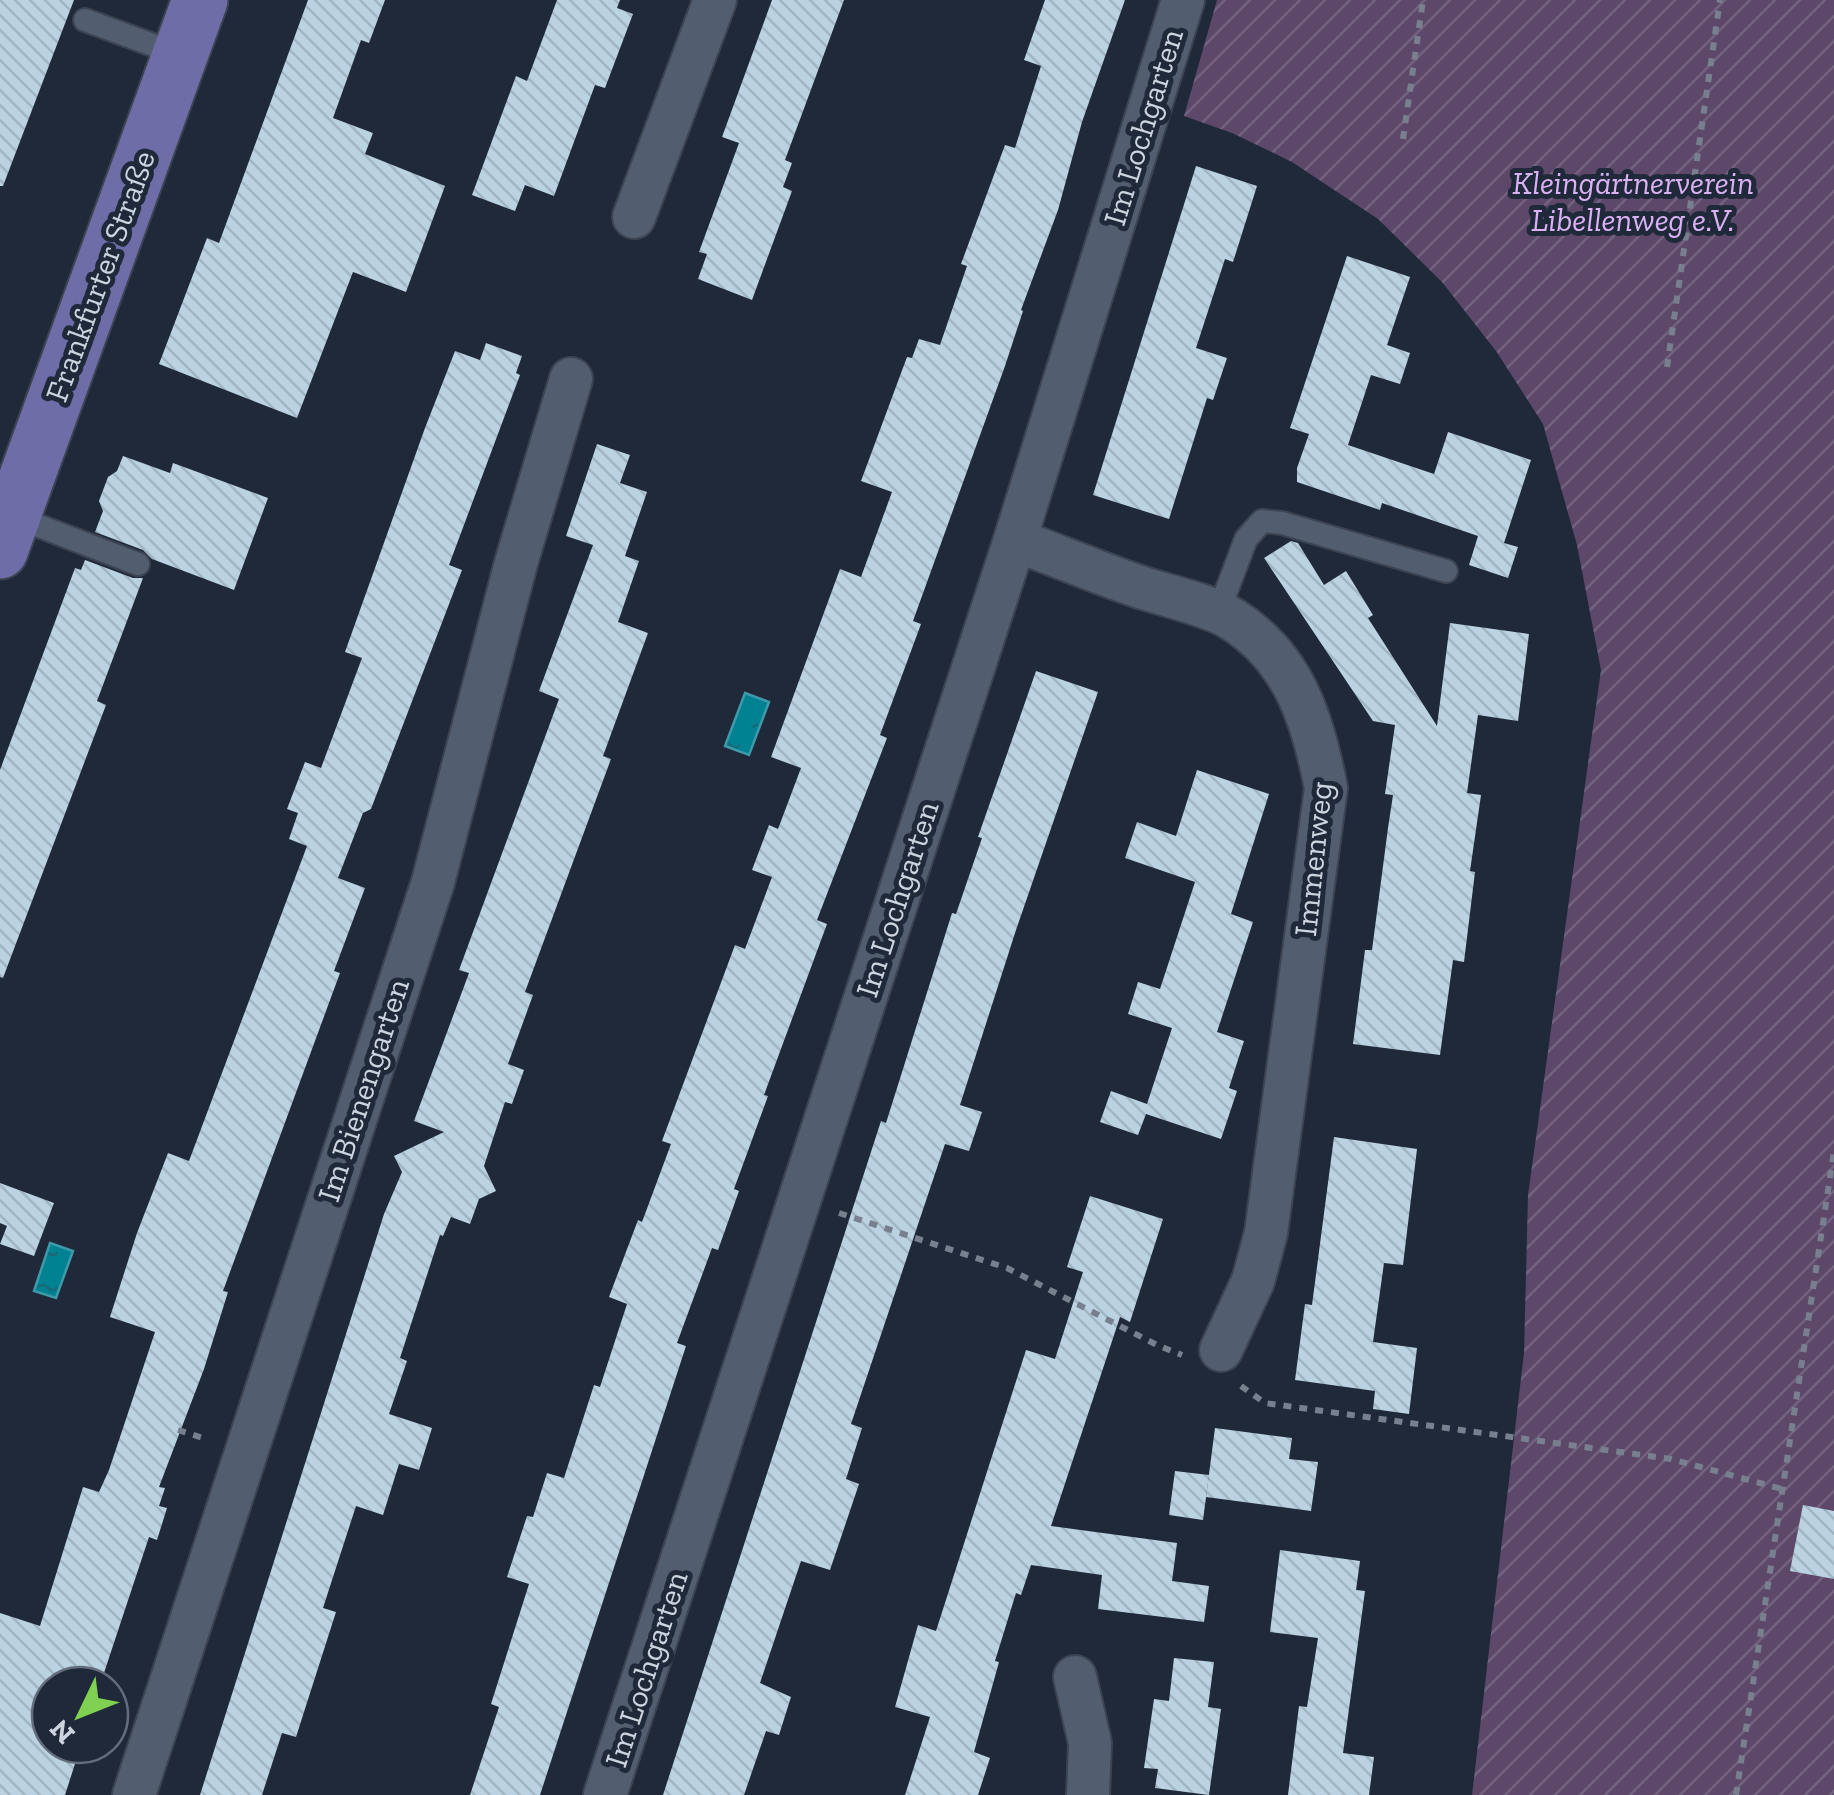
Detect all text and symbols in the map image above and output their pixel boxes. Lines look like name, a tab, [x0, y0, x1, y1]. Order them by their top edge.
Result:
street label: Im Lochgarten	[1095, 24, 1191, 230]
street label: Frankfurter Straße	[37, 145, 163, 407]
park label: Kleingärtnerverein Libellenweg e.V.	[1512, 164, 1754, 239]
street label: Immenweg	[1286, 780, 1340, 938]
street label: Im Lochgarten	[847, 796, 947, 1002]
street label: Im Bienengarten	[309, 973, 417, 1206]
street label: Im Lochgarten	[596, 1566, 696, 1772]
north arrow	[30, 1665, 130, 1765]
text: N	[43, 1713, 81, 1751]

